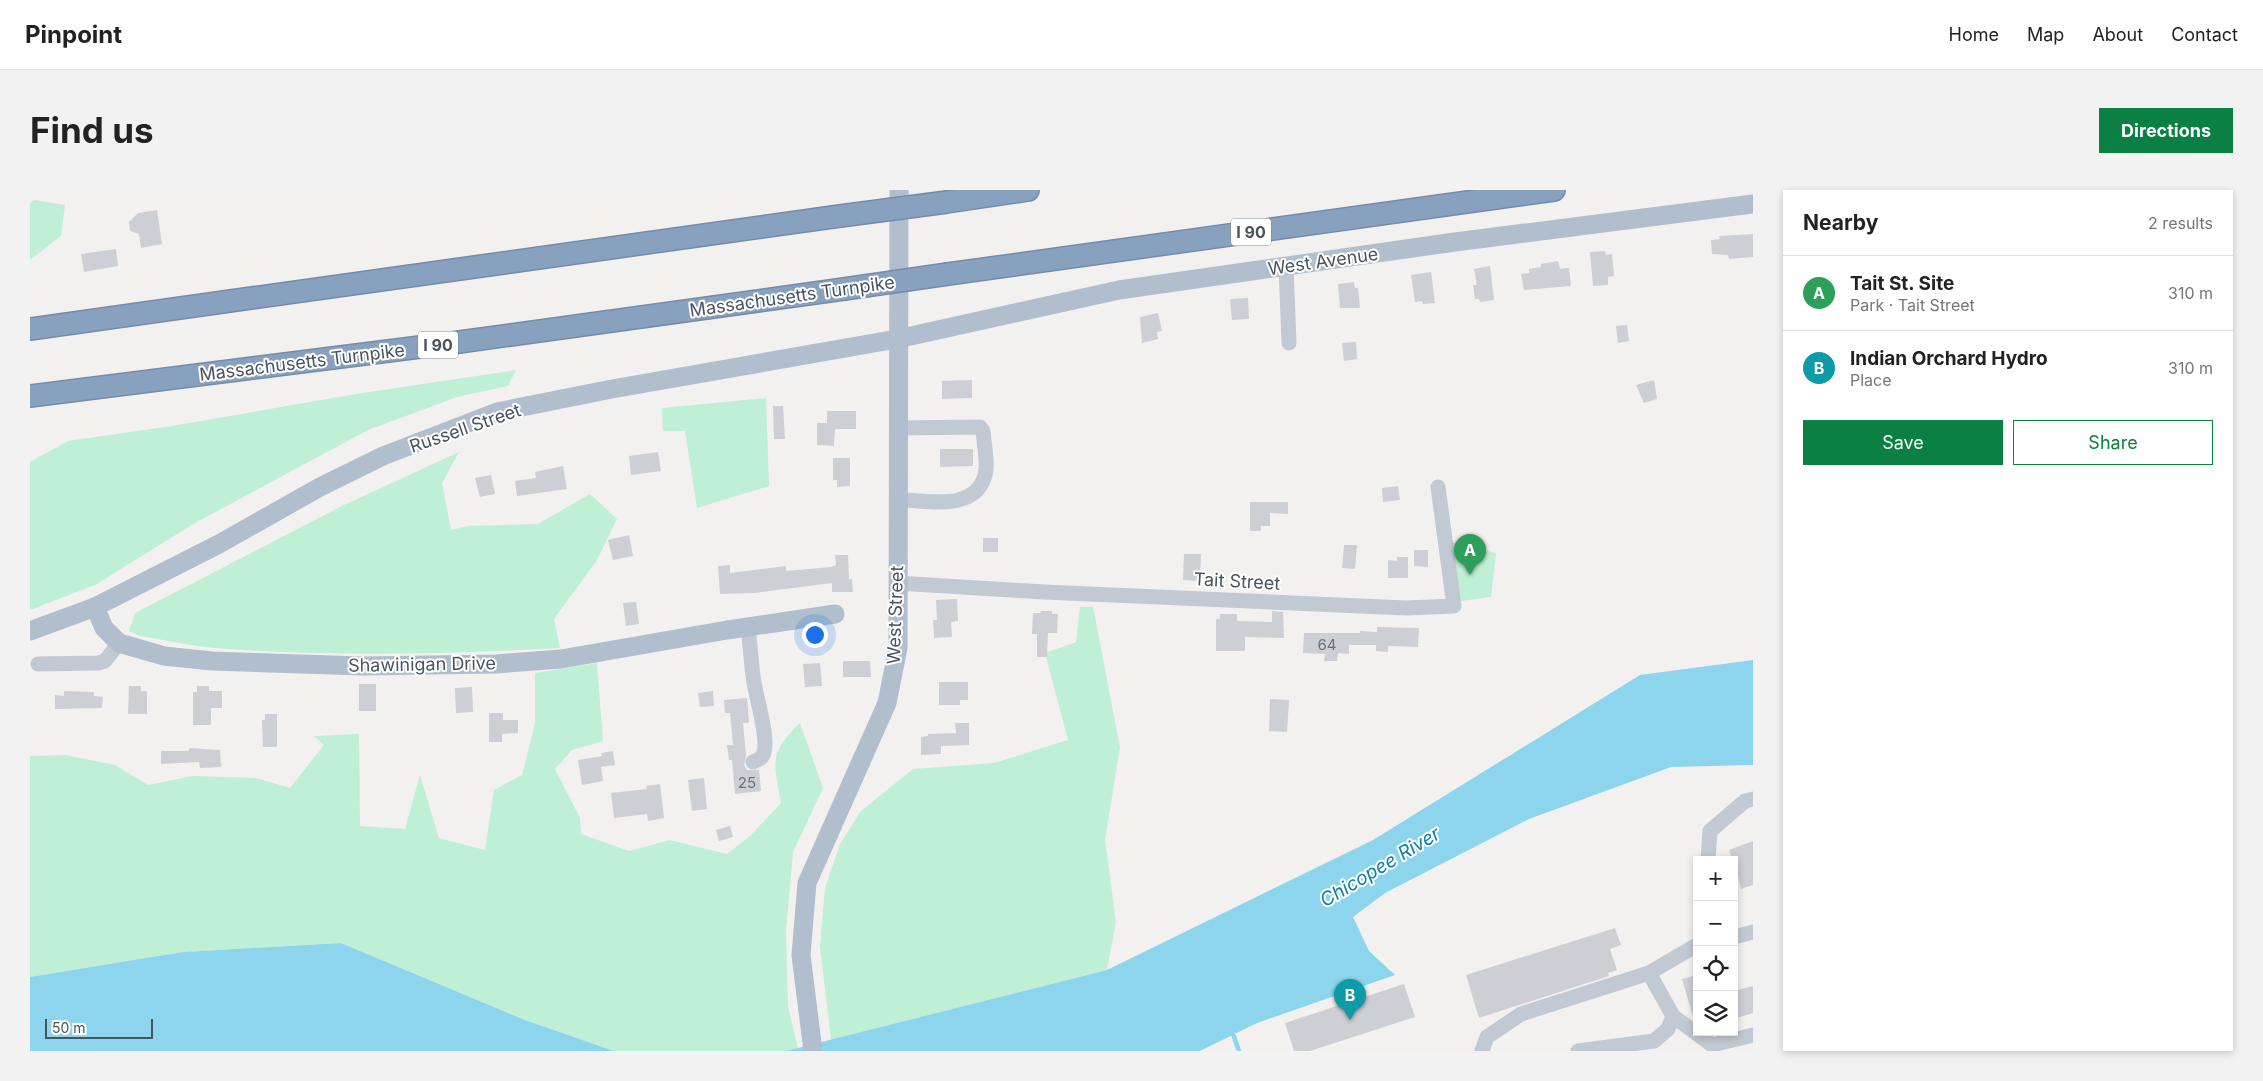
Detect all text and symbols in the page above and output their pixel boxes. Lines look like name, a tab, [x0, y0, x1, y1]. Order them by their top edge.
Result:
text: Pinpoint	[25, 20, 122, 49]
text: Home	[1949, 24, 1999, 45]
text: Map	[2027, 24, 2064, 45]
text: About	[2092, 24, 2143, 45]
text: Contact	[2171, 24, 2238, 45]
button: Directions	[2099, 108, 2233, 153]
text: Find us	[30, 109, 154, 151]
text: Nearby	[1803, 210, 1878, 235]
text: 2 results	[2148, 213, 2213, 233]
road number: I 90	[1231, 218, 1271, 246]
street label: West Avenue	[1267, 243, 1379, 279]
street label: Massachusetts Turnpike	[688, 271, 896, 321]
text: Tait St. Site	[1850, 272, 1954, 295]
text: A	[1813, 283, 1825, 303]
text: 310 m	[2168, 283, 2213, 303]
text: Park · Tait Street	[1850, 295, 1975, 315]
road number: I 90	[418, 332, 458, 358]
street label: Massachusetts Turnpike	[198, 339, 406, 385]
text: Indian Orchard Hydro	[1850, 347, 2048, 370]
text: B	[1814, 358, 1824, 378]
text: 310 m	[2168, 358, 2213, 378]
text: Place	[1850, 370, 1892, 390]
street label: Russell Street	[407, 399, 524, 457]
button: Save	[1803, 420, 2003, 465]
button: Share	[2013, 420, 2213, 465]
pin: A	[1454, 534, 1486, 575]
street label: West Street	[883, 565, 907, 665]
street label: Tait Street	[1193, 568, 1281, 594]
your location	[802, 622, 828, 648]
house number: 64	[1318, 635, 1337, 654]
street label: Shawinigan Drive	[348, 652, 496, 676]
house number: 25	[738, 773, 756, 792]
water label: Chicopee River	[1316, 822, 1445, 912]
map controls	[1693, 856, 1738, 1036]
button: +	[1693, 856, 1738, 901]
button: −	[1693, 901, 1738, 946]
button: locate	[1693, 946, 1738, 991]
pin: B	[1334, 979, 1366, 1020]
button: layers	[1693, 991, 1738, 1036]
scale bar	[45, 1016, 152, 1039]
text: 50 m	[52, 1019, 86, 1036]

